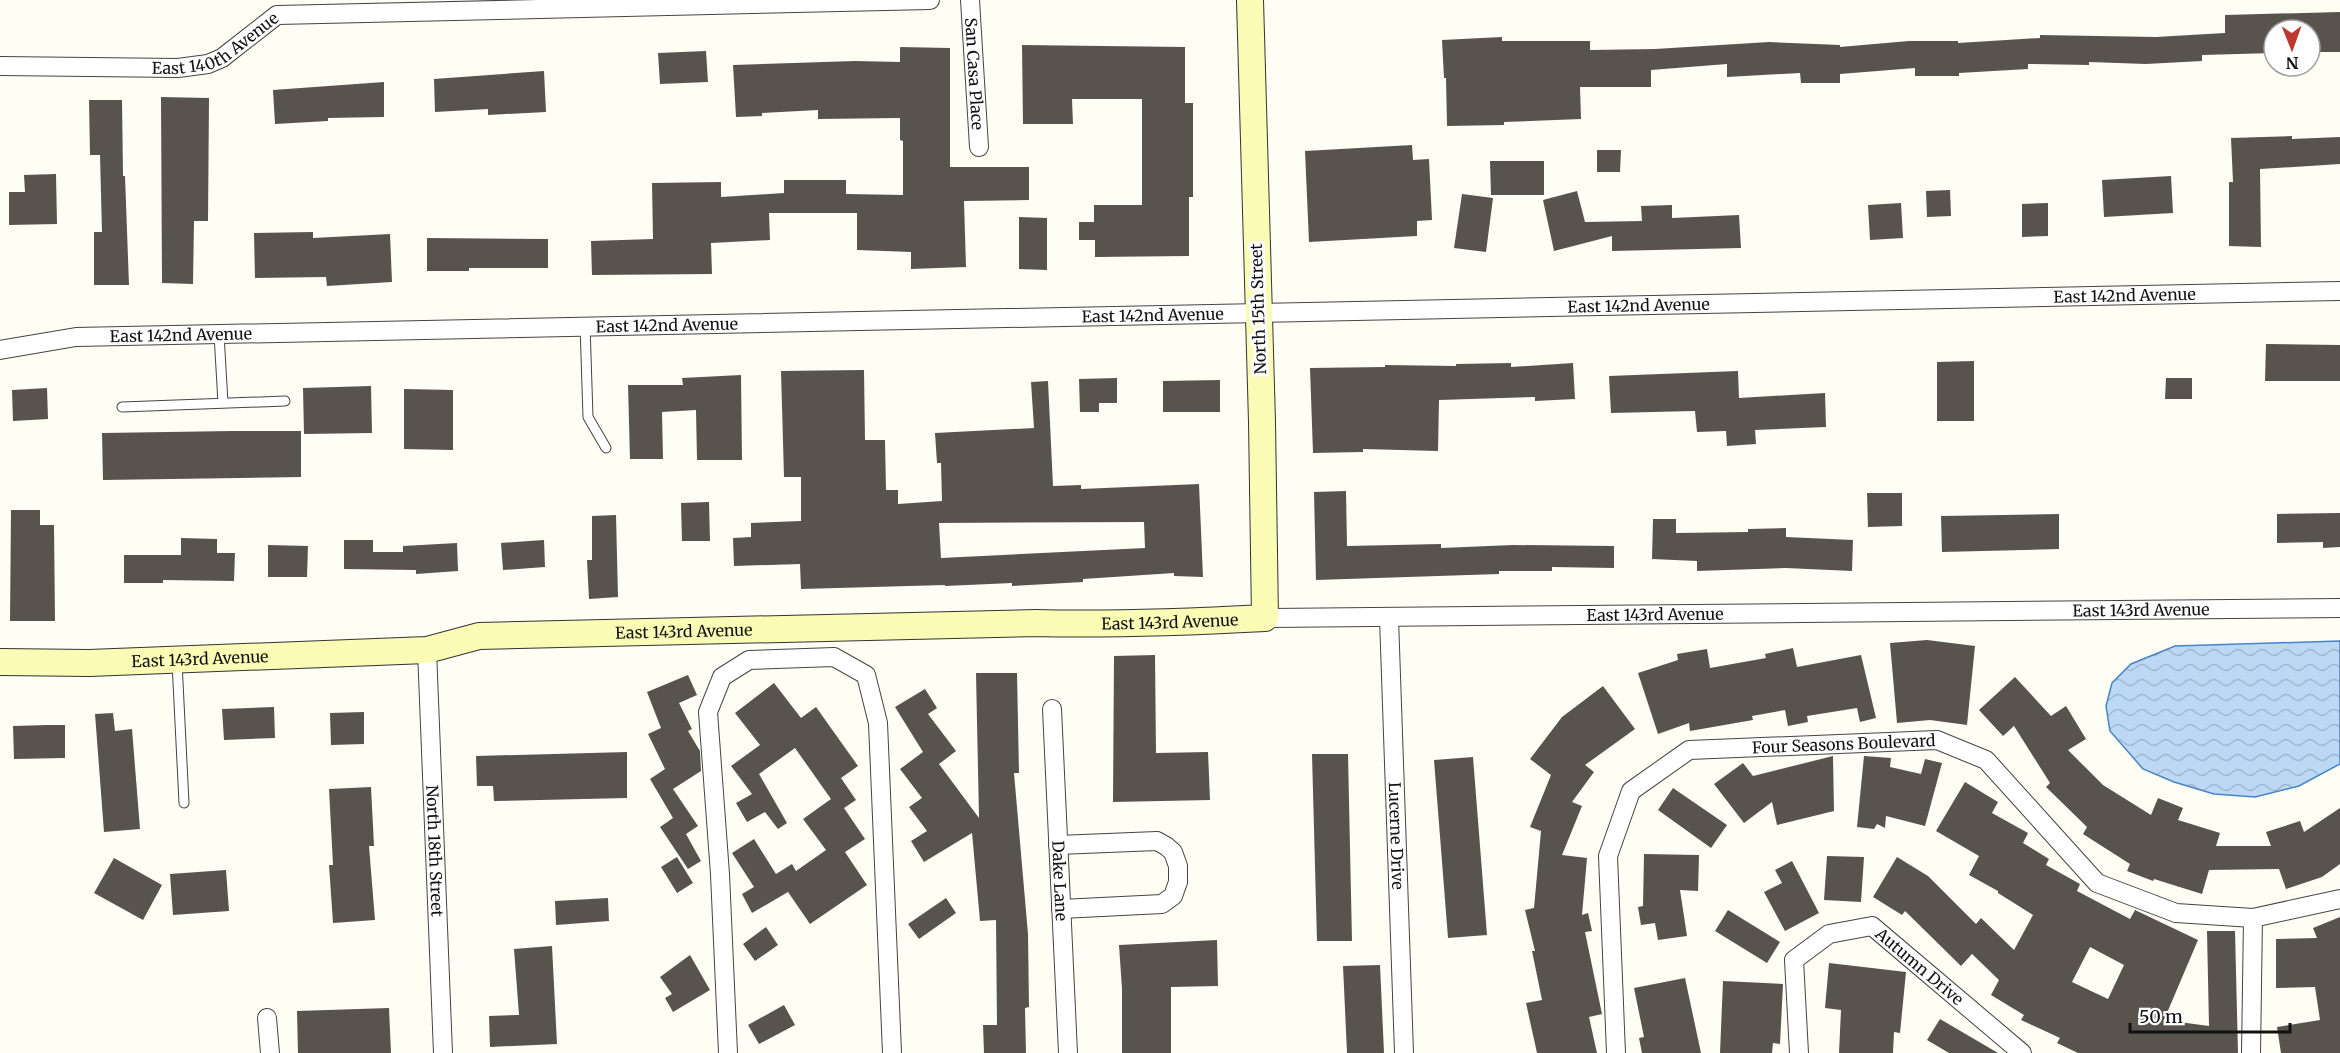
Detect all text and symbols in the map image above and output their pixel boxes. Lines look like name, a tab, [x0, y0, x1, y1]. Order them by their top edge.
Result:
street label: East 140th Avenue	[152, 8, 282, 78]
street label: San Casa Place	[961, 17, 988, 131]
north arrow	[2262, 18, 2322, 78]
text: N	[2285, 53, 2299, 73]
street label: North 15th Street	[1246, 242, 1270, 375]
street label: East 142nd Avenue	[2053, 284, 2196, 307]
street label: East 142nd Avenue	[1567, 294, 1710, 317]
street label: East 142nd Avenue	[1081, 304, 1224, 327]
street label: East 142nd Avenue	[595, 314, 738, 336]
street label: East 142nd Avenue	[110, 323, 252, 346]
street label: East 143rd Avenue	[2072, 599, 2210, 620]
street label: East 143rd Avenue	[1586, 604, 1724, 625]
street label: East 143rd Avenue	[1101, 609, 1239, 634]
street label: East 143rd Avenue	[615, 620, 753, 643]
street label: East 143rd Avenue	[131, 646, 269, 671]
street label: Four Seasons Boulevard	[1752, 730, 1936, 757]
street label: Lucerne Drive	[1385, 782, 1408, 890]
street label: North 18th Street	[422, 785, 448, 918]
street label: Dake Lane	[1048, 840, 1072, 922]
street label: Autumn Drive	[1871, 923, 1968, 1009]
scale bar	[2130, 996, 2290, 1034]
text: 50 m	[2139, 1005, 2183, 1028]

